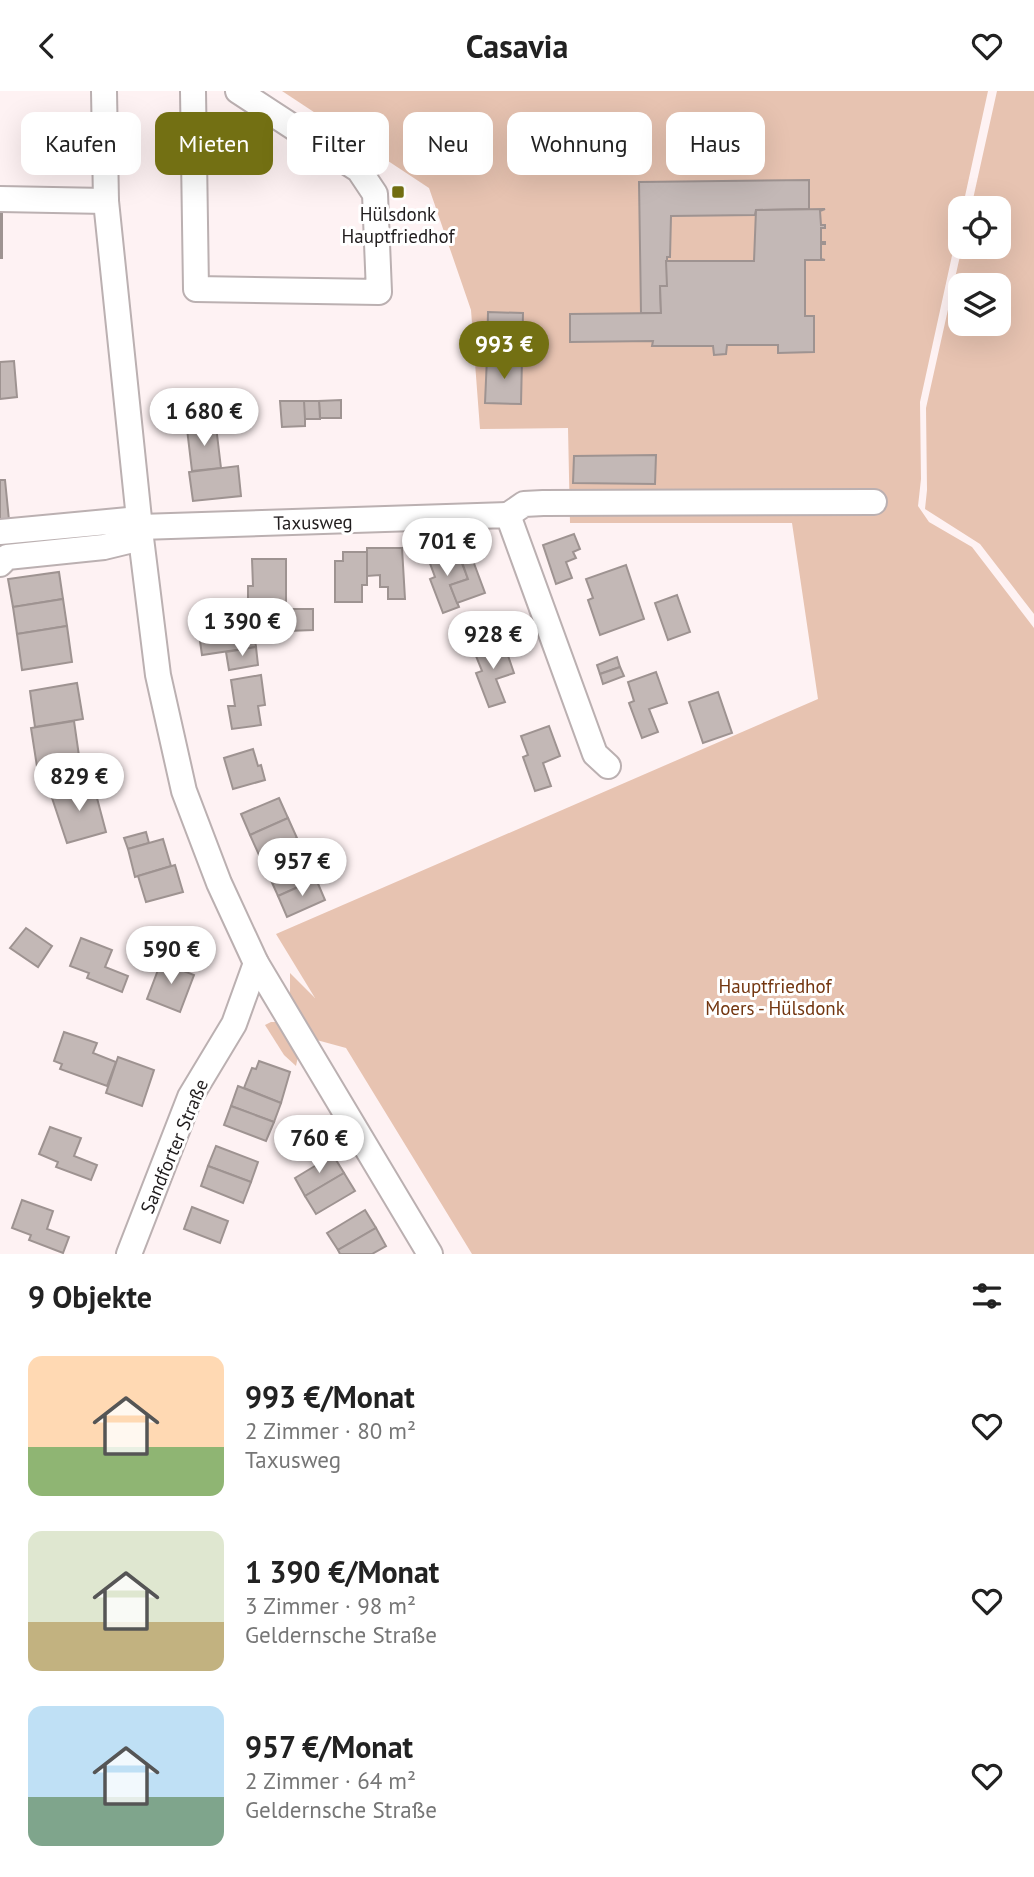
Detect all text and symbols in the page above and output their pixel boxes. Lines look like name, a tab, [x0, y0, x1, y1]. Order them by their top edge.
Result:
text: Casavia	[466, 25, 568, 67]
icon: back	[28, 27, 66, 65]
icon: heart	[968, 27, 1006, 65]
chip: Kaufen	[21, 112, 141, 175]
chip: Mieten	[155, 112, 273, 175]
chip: Filter	[287, 112, 389, 175]
chip: Neu	[403, 112, 493, 175]
chip: Wohnung	[507, 112, 652, 175]
chip: Haus	[666, 112, 765, 175]
marker: Hülsdonk Hauptfriedhof	[390, 184, 406, 200]
map controls	[948, 196, 1011, 336]
button: locate	[948, 196, 1011, 259]
place label: Hülsdonk Hauptfriedhof	[341, 202, 455, 248]
button: layers	[948, 273, 1011, 336]
pin: 993 €	[455, 321, 553, 381]
text: 993 €	[475, 329, 533, 358]
pin: 1 680 €	[139, 389, 269, 448]
text: 1 680 €	[166, 396, 242, 425]
street label: Taxusweg	[273, 509, 353, 535]
pin: 701 €	[398, 519, 496, 578]
text: 701 €	[418, 526, 476, 555]
pin: 1 390 €	[177, 599, 307, 658]
text: 1 390 €	[204, 606, 280, 635]
pin: 928 €	[444, 611, 542, 671]
text: 928 €	[464, 619, 522, 648]
pin: 829 €	[30, 753, 128, 813]
text: 829 €	[50, 761, 108, 790]
pin: 957 €	[253, 839, 351, 898]
text: 957 €	[274, 846, 330, 875]
pin: 590 €	[122, 927, 220, 986]
text: 590 €	[142, 934, 200, 963]
park label: Hauptfriedhof Moers - Hülsdonk	[705, 974, 845, 1020]
street label: Sandforter Straße	[135, 1075, 213, 1217]
pin: 760 €	[270, 1115, 368, 1175]
text: 760 €	[290, 1123, 348, 1152]
text: 9 Objekte	[28, 1277, 152, 1316]
icon: filters	[968, 1277, 1006, 1315]
text: 993 €/Monat	[245, 1377, 415, 1416]
icon: home	[84, 1384, 168, 1468]
icon: heart	[968, 1407, 1006, 1445]
text: 2 Zimmer · 80 m²	[245, 1416, 416, 1445]
text: Taxusweg	[245, 1445, 341, 1474]
text: 1 390 €/Monat	[245, 1552, 439, 1591]
icon: home	[84, 1559, 168, 1643]
icon: heart	[968, 1582, 1006, 1620]
text: 3 Zimmer · 98 m²	[245, 1591, 416, 1620]
text: Geldernsche Straße	[245, 1620, 437, 1649]
text: 957 €/Monat	[245, 1727, 413, 1766]
icon: home	[84, 1734, 168, 1818]
icon: heart	[968, 1757, 1006, 1795]
text: 2 Zimmer · 64 m²	[245, 1766, 416, 1795]
text: Geldernsche Straße	[245, 1795, 437, 1824]

